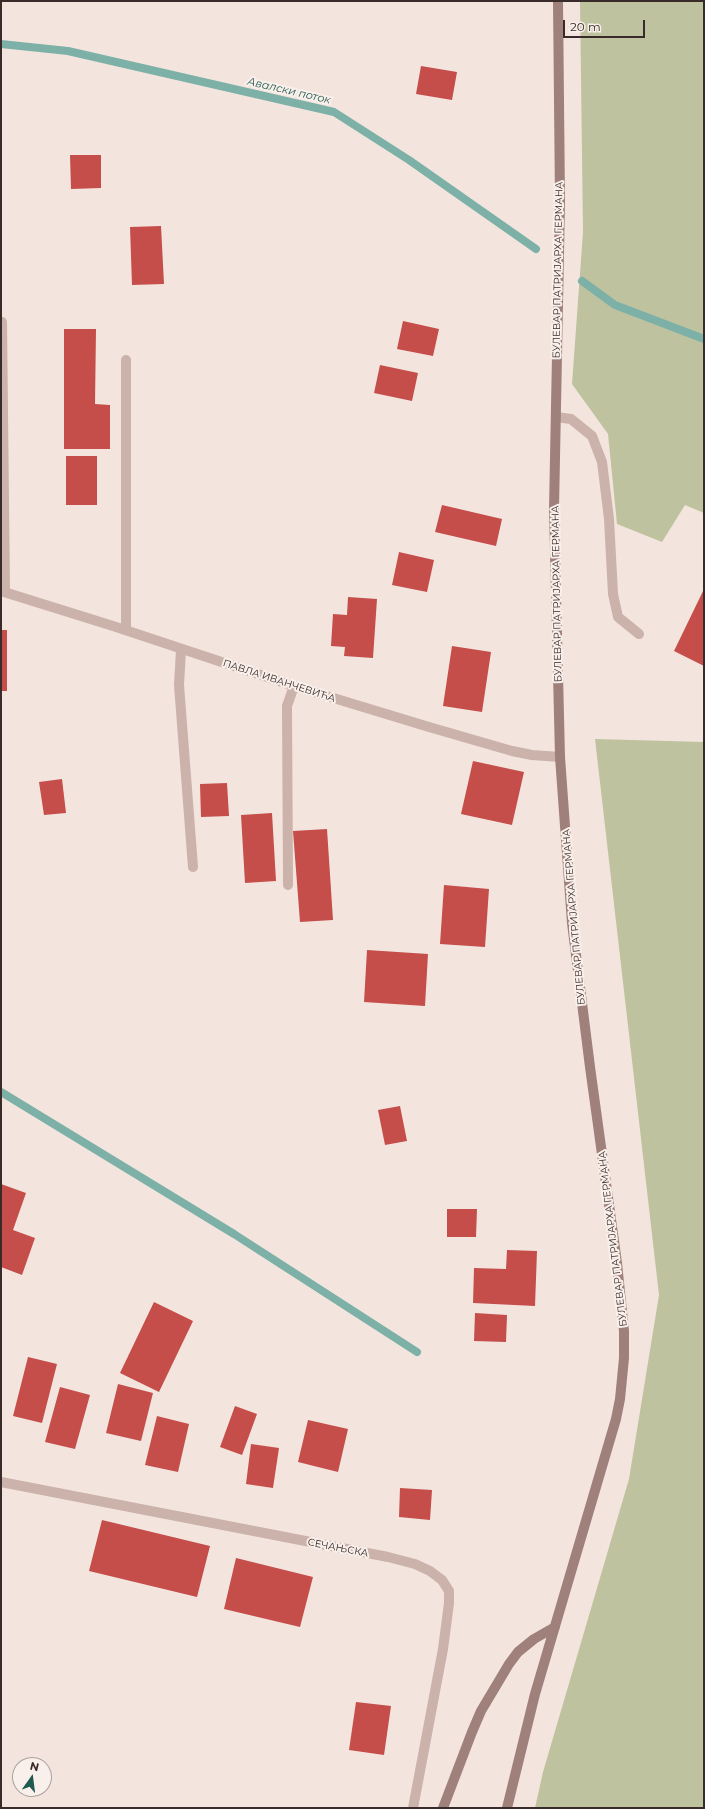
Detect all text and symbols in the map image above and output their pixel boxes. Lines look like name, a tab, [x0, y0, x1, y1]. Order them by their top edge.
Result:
scale bar	[565, 12, 647, 38]
text: 20 m	[570, 19, 601, 34]
water label: Авалски поток	[246, 75, 332, 107]
street label: БУЛЕВАР ПАТРИЈАРХА ГЕРМАНА	[550, 182, 566, 358]
street label: БУЛЕВАР ПАТРИЈАРХА ГЕРМАНА	[549, 506, 565, 682]
street label: ПАВЛА ИВАНЧЕВИЋА	[221, 657, 337, 705]
street label: БУЛЕВАР ПАТРИЈАРХА ГЕРМАНА	[560, 828, 588, 1006]
street label: БУЛЕВАР ПАТРИЈАРХА ГЕРМАНА	[596, 1151, 630, 1327]
street label: СЕЧАЊСКА	[307, 1536, 369, 1560]
north arrow	[12, 1757, 52, 1797]
text: N	[29, 1758, 41, 1774]

